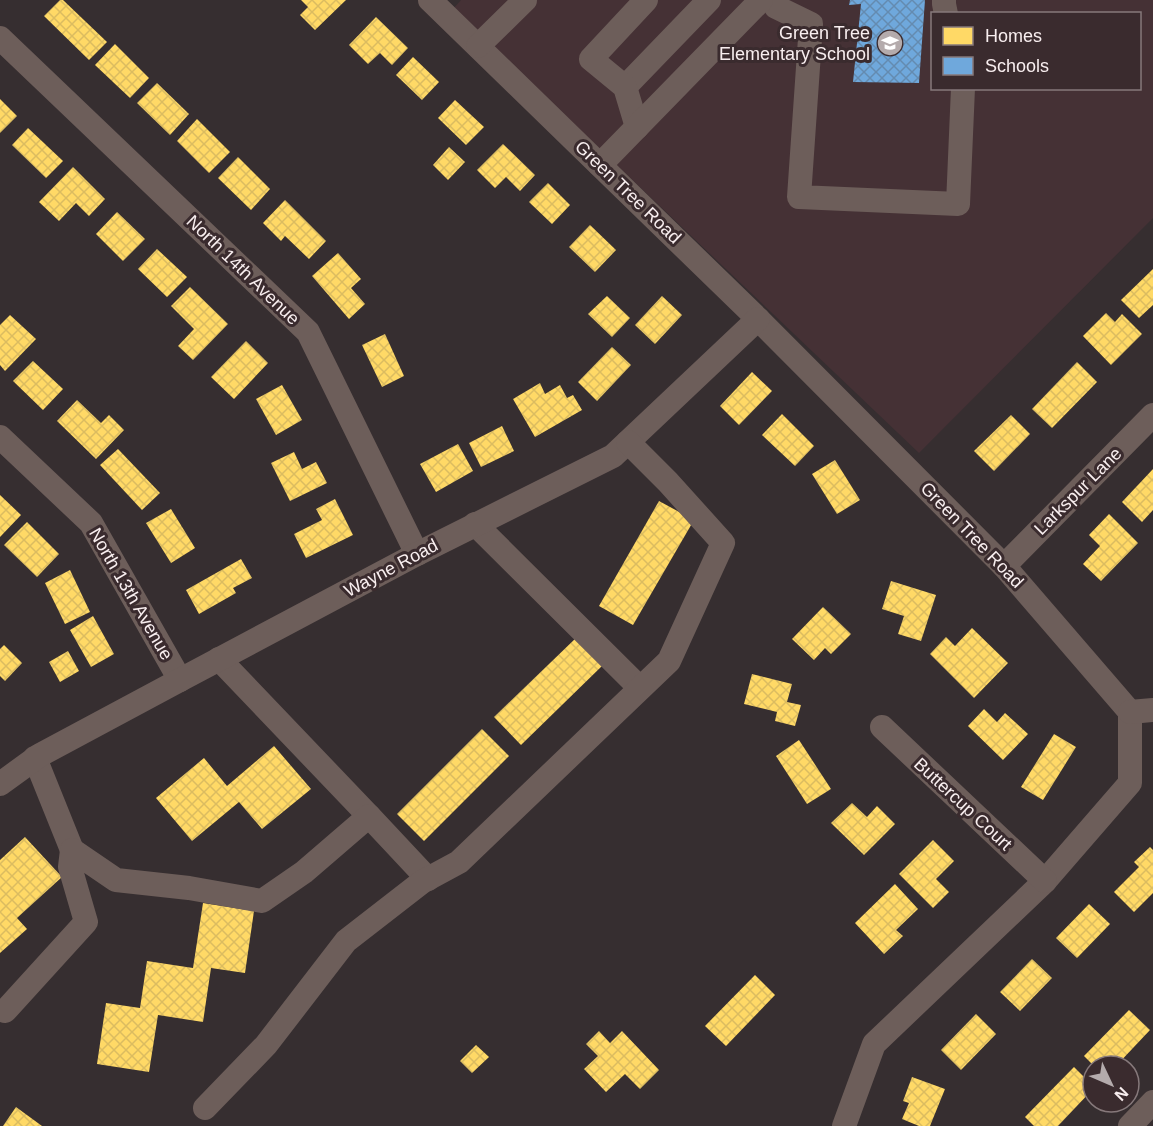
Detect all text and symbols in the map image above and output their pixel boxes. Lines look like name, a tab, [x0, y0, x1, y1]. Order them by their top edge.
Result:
legend	[931, 12, 1141, 90]
place label: Green Tree Elementary School	[719, 23, 870, 64]
text: Homes	[985, 26, 1042, 46]
school or university icon: Green Tree Elementary School	[875, 28, 905, 58]
text: Schools	[985, 56, 1049, 76]
street label: Green Tree Road	[571, 137, 685, 247]
street label: North 14th Avenue	[183, 211, 303, 329]
street label: Larkspur Lane	[1030, 443, 1126, 539]
street label: Green Tree Road	[917, 478, 1027, 592]
street label: North 13th Avenue	[85, 525, 177, 663]
street label: Wayne Road	[341, 535, 441, 601]
street label: Buttercup Court	[910, 754, 1016, 854]
north arrow	[1081, 1054, 1141, 1114]
text: N	[1111, 1084, 1132, 1104]

